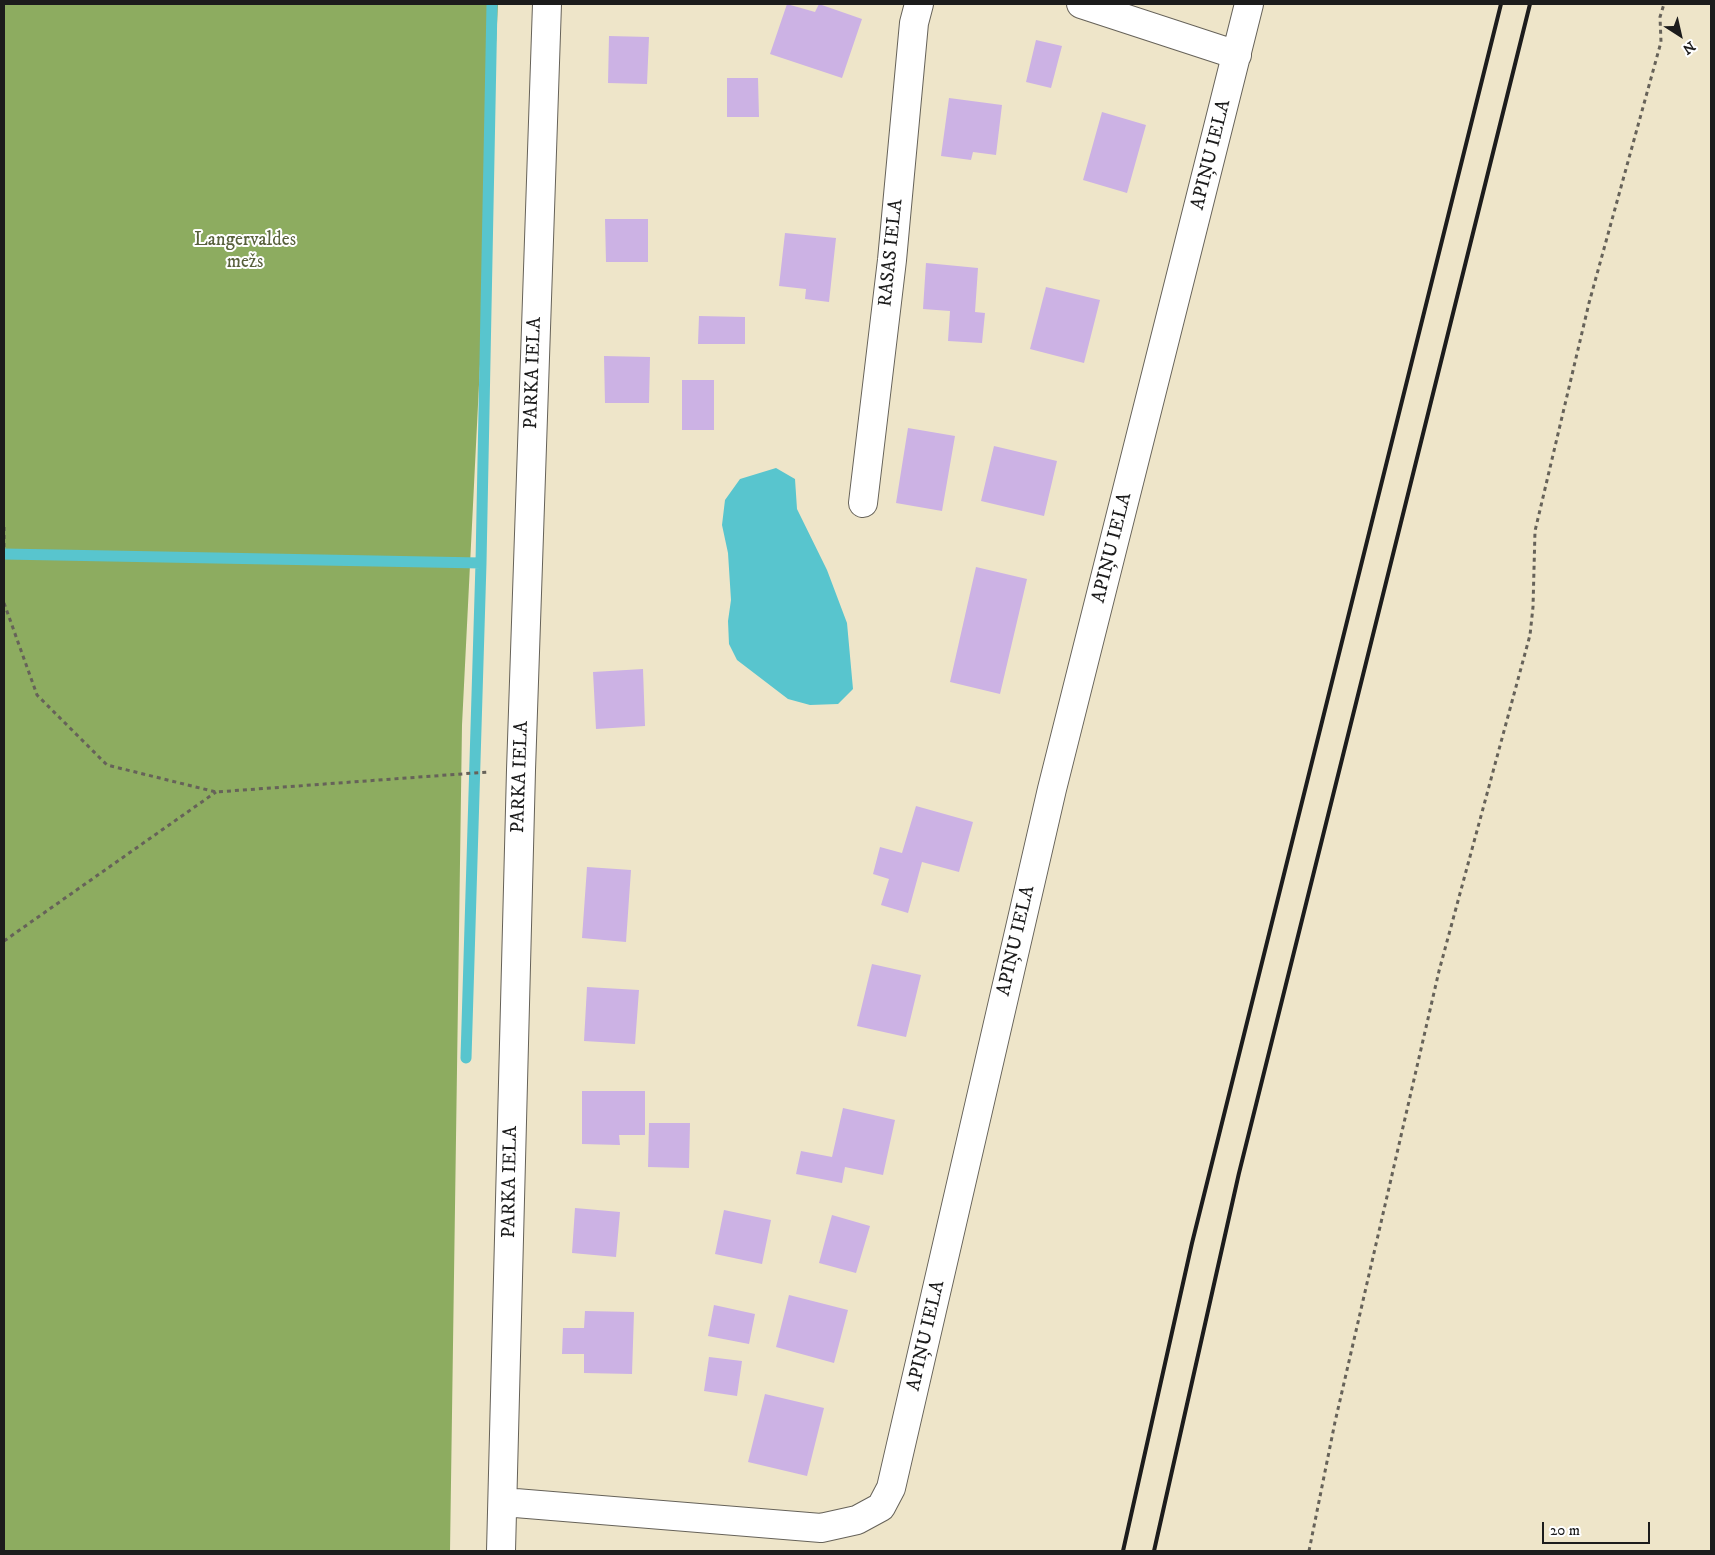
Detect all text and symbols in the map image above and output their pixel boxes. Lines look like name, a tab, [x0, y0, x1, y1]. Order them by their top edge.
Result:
north arrow	[1655, 10, 1705, 60]
text: N	[1679, 37, 1698, 58]
street label: APIŅU IELA	[1187, 98, 1237, 212]
street label: RASAS IELA	[875, 198, 909, 308]
park label: Langervaldes mežs	[194, 230, 296, 274]
street label: PARKA IELA	[521, 317, 547, 429]
street label: APIŅU IELA	[1088, 491, 1138, 605]
street label: PARKA IELA	[508, 721, 534, 833]
street label: APIŅU IELA	[993, 884, 1041, 998]
street label: PARKA IELA	[499, 1126, 523, 1238]
street label: APIŅU IELA	[903, 1279, 951, 1393]
scale bar	[1545, 1512, 1652, 1544]
text: 20 m	[1550, 1521, 1580, 1540]

